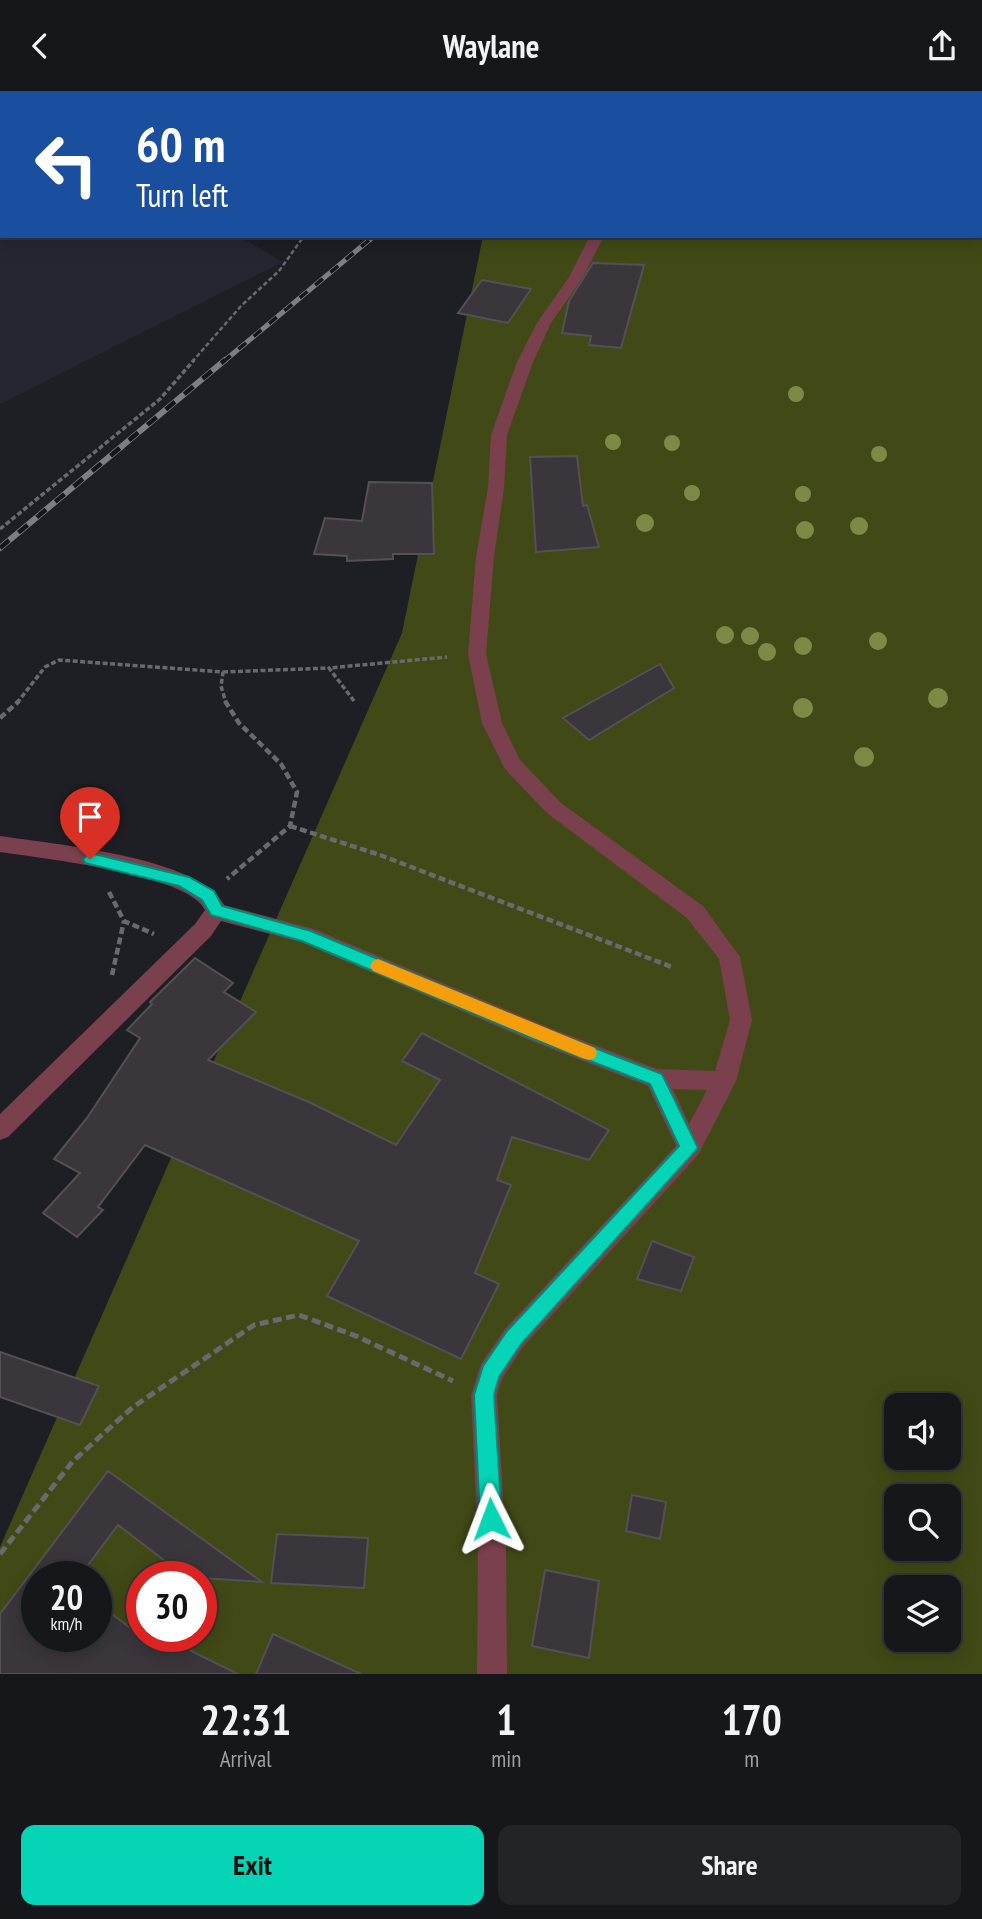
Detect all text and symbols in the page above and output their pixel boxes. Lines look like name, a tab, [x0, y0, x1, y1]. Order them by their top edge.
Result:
text: Waylane	[443, 25, 539, 67]
icon: back	[21, 27, 59, 65]
icon: share	[923, 27, 961, 65]
text: 60 m	[136, 112, 225, 176]
icon: left	[21, 119, 112, 210]
text: Turn left	[136, 174, 228, 216]
pin	[60, 787, 120, 859]
icon: arrive	[71, 798, 109, 836]
map controls	[884, 1393, 961, 1652]
button: sound	[884, 1393, 961, 1470]
position arrow	[454, 1482, 528, 1556]
button: search	[884, 1484, 961, 1561]
speed limit sign: 30	[126, 1561, 217, 1652]
text: 20	[50, 1574, 83, 1620]
button: layers	[884, 1575, 961, 1652]
text: km/h	[51, 1612, 82, 1635]
text: 22:31	[200, 1692, 291, 1747]
text: 1	[496, 1692, 516, 1747]
text: 170	[722, 1692, 782, 1747]
text: Arrival	[220, 1744, 272, 1773]
text: min	[491, 1744, 521, 1773]
text: m	[744, 1744, 759, 1773]
button: Exit	[21, 1825, 484, 1905]
button: Share	[498, 1825, 961, 1905]

